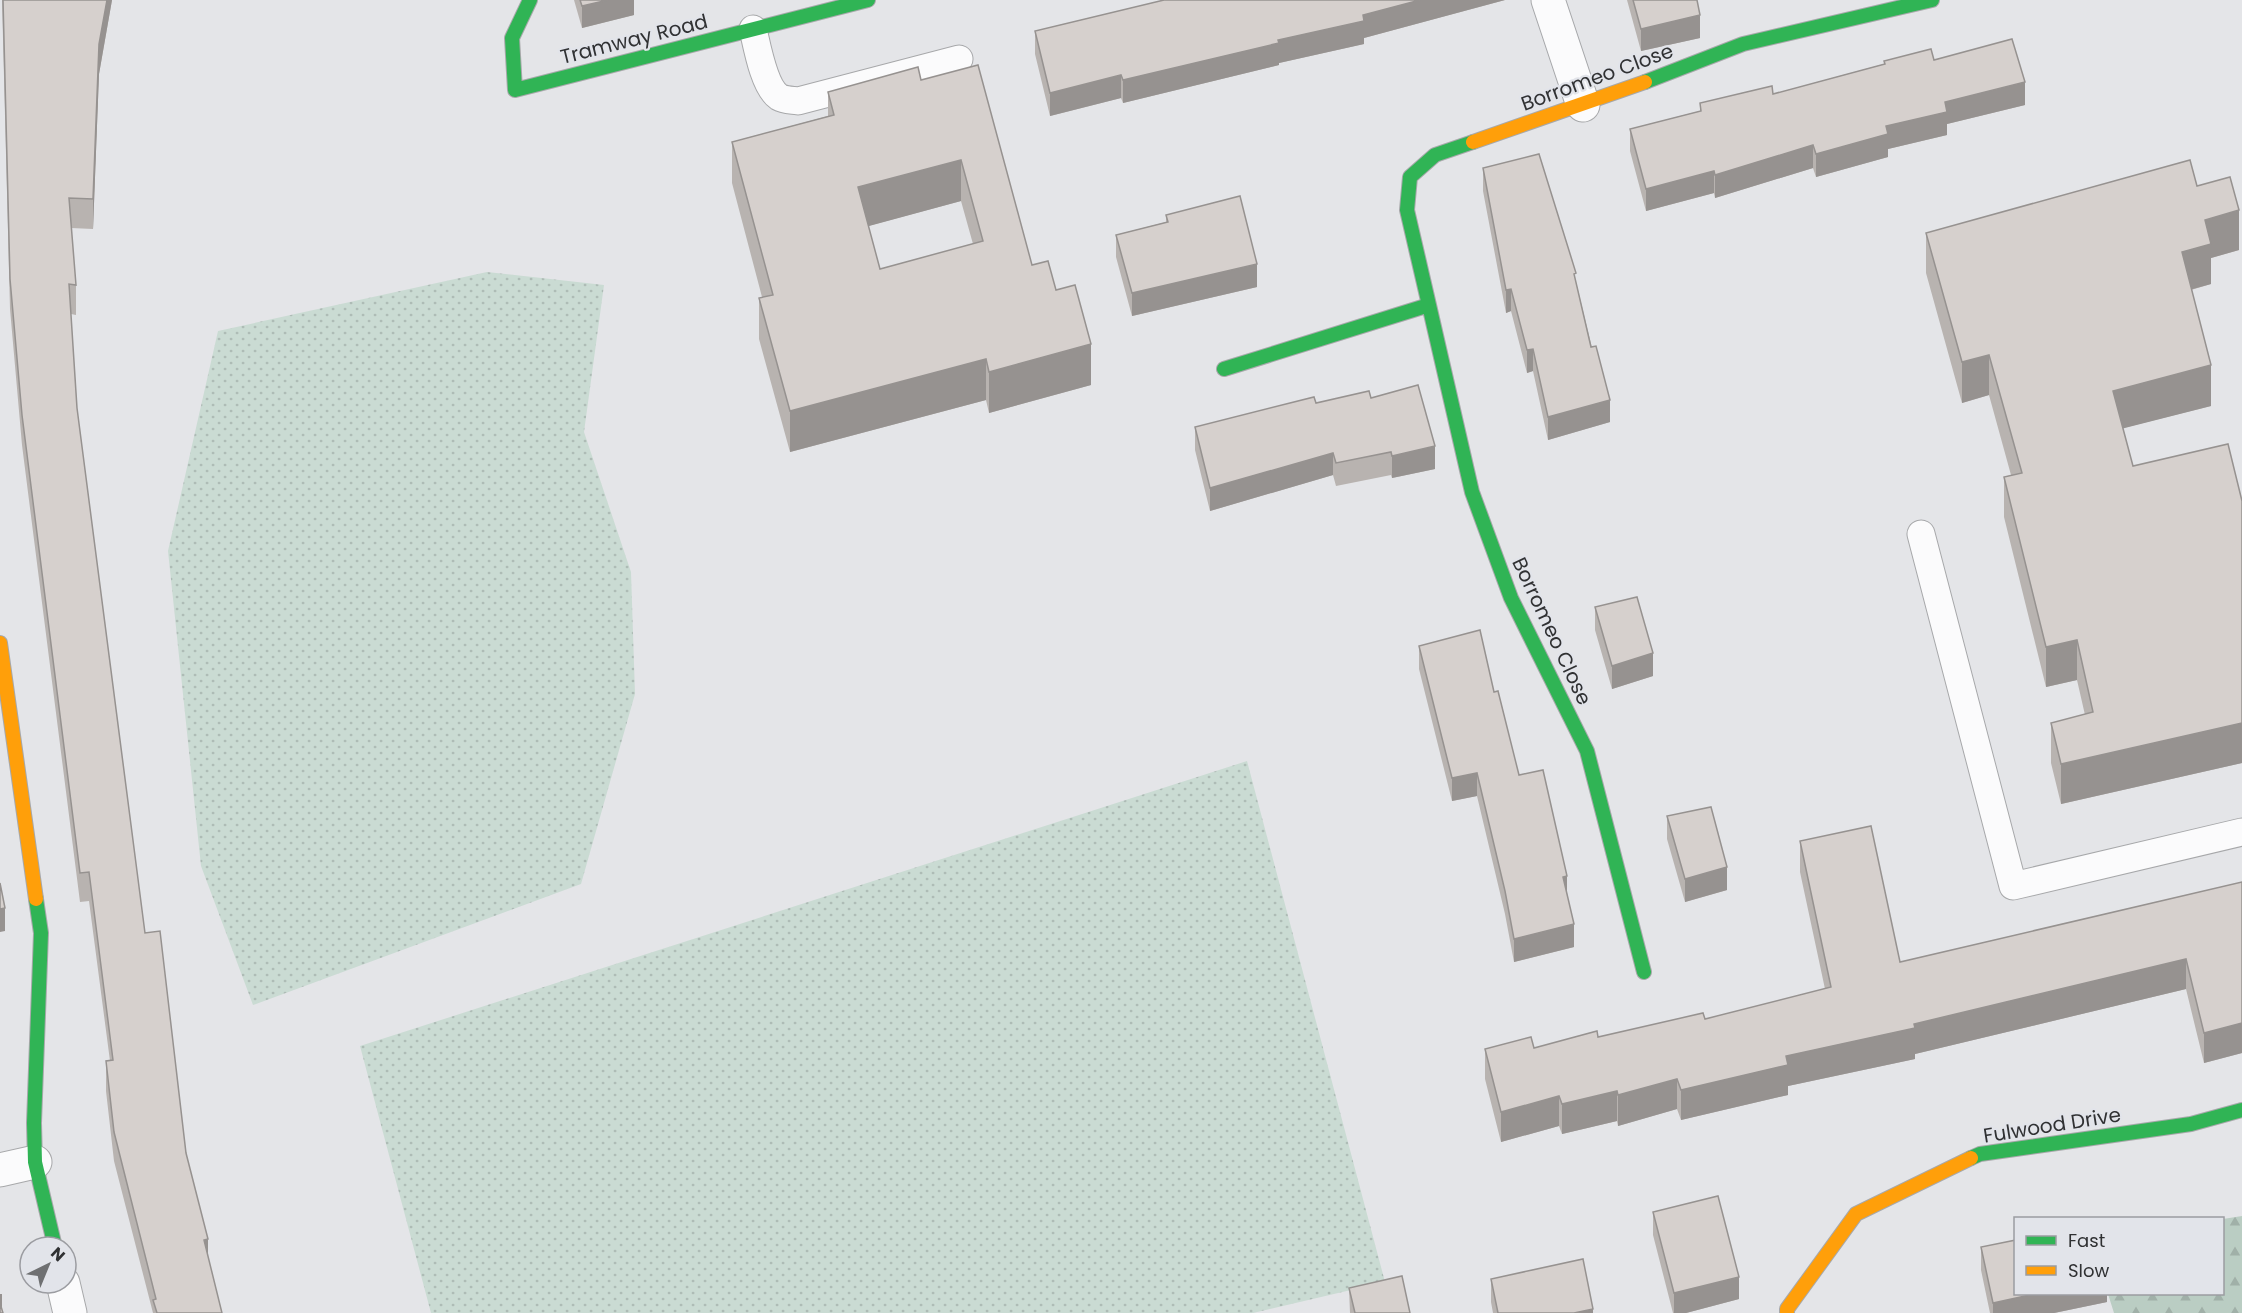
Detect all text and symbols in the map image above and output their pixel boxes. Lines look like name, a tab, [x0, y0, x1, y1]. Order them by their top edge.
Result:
street label: Tramway Road	[557, 7, 711, 71]
street label: Borromeo Close	[1517, 36, 1677, 118]
street label: Borromeo Close	[1506, 553, 1598, 709]
street label: Fulwood Drive	[1981, 1100, 2123, 1150]
legend	[2014, 1217, 2224, 1295]
text: Fast	[2068, 1228, 2105, 1253]
north arrow	[18, 1235, 78, 1295]
text: N	[46, 1242, 70, 1267]
text: Slow	[2068, 1258, 2110, 1283]

